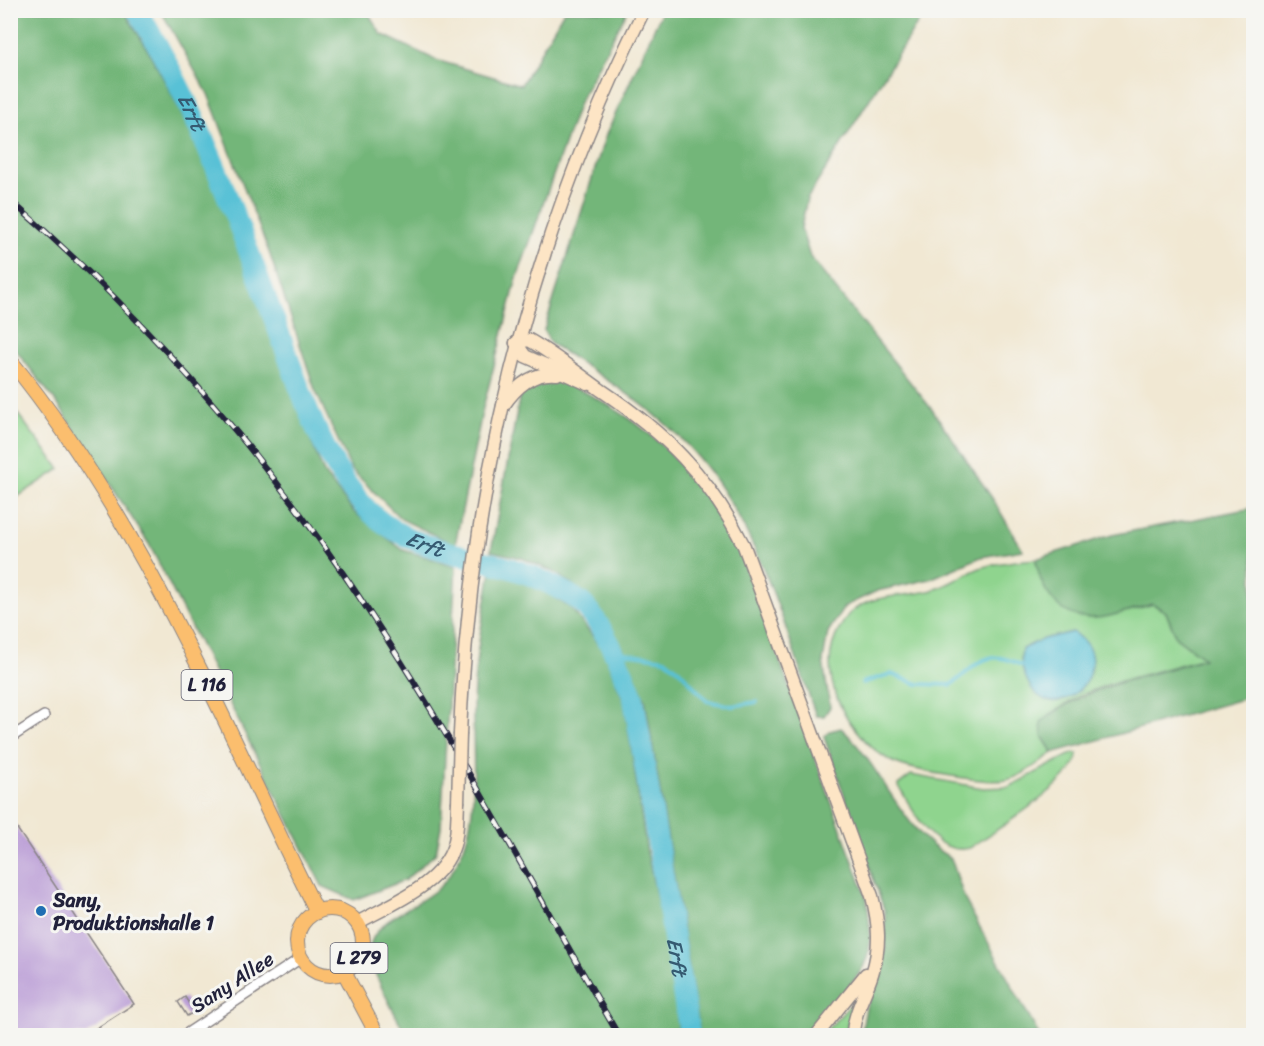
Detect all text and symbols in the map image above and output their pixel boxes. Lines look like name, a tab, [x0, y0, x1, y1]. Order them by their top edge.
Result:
water label: Erft	[166, 87, 218, 140]
water label: Erft	[400, 520, 452, 570]
road number: L 116	[182, 670, 232, 700]
place label: Sany, Produktionshalle 1	[52, 883, 215, 941]
marker: Sany, Produktionshalle 1	[34, 904, 48, 918]
water label: Erft	[655, 935, 699, 982]
street label: Sany Allee	[183, 942, 281, 1023]
road number: L 279	[330, 943, 388, 973]

